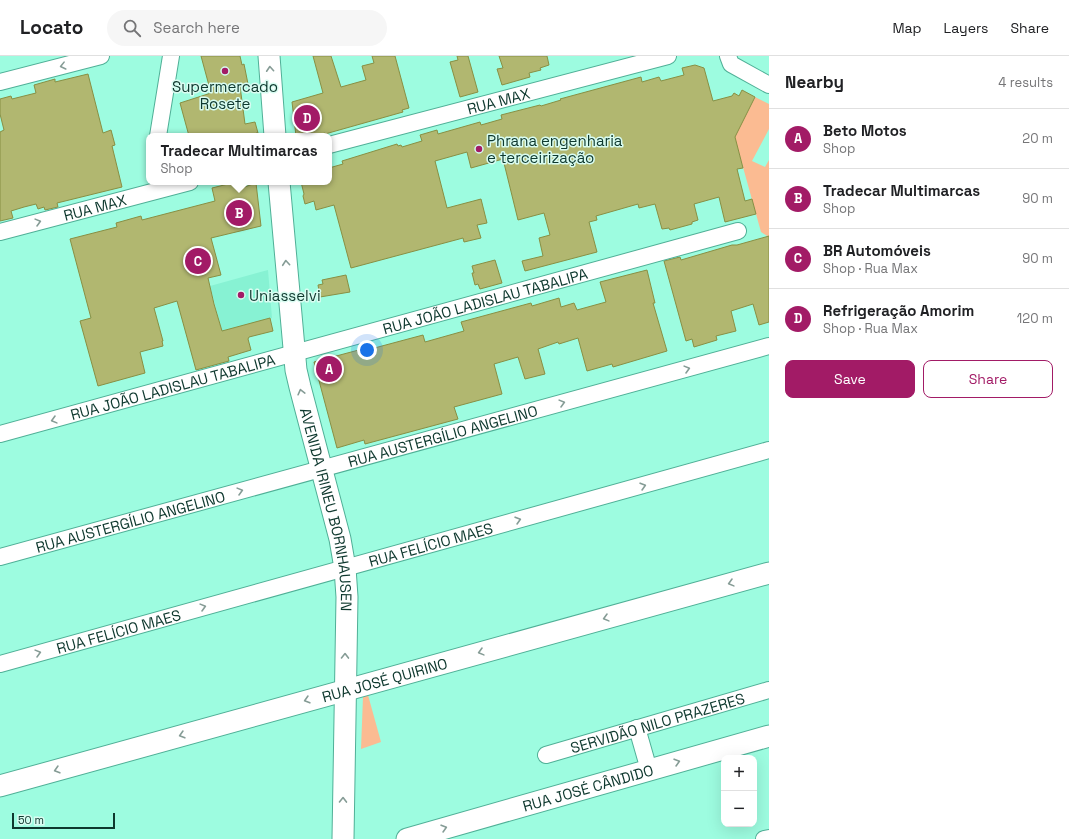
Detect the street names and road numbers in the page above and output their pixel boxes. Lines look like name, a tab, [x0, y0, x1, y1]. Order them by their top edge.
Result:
street label: RUA MAX	[465, 83, 532, 118]
street label: RUA MAX	[61, 190, 129, 224]
street label: RUA JOÃO LADISLAU TABALIPA	[380, 263, 590, 338]
street label: RUA JOÃO LADISLAU TABALIPA	[68, 349, 278, 424]
street label: RUA AUSTERGÍLIO ANGELINO	[346, 400, 540, 471]
street label: AVENIDA IRINEU BORNHAUSEN	[296, 406, 357, 611]
street label: RUA AUSTERGÍLIO ANGELINO	[33, 486, 227, 556]
street label: RUA FELÍCIO MAES	[366, 518, 495, 570]
street label: RUA FELÍCIO MAES	[54, 605, 183, 657]
street label: RUA JOSÉ QUIRINO	[320, 653, 449, 706]
street label: SERVIDÃO NILO PRAZERES	[568, 688, 747, 757]
street label: RUA JOSÉ CÂNDIDO	[520, 760, 655, 815]

